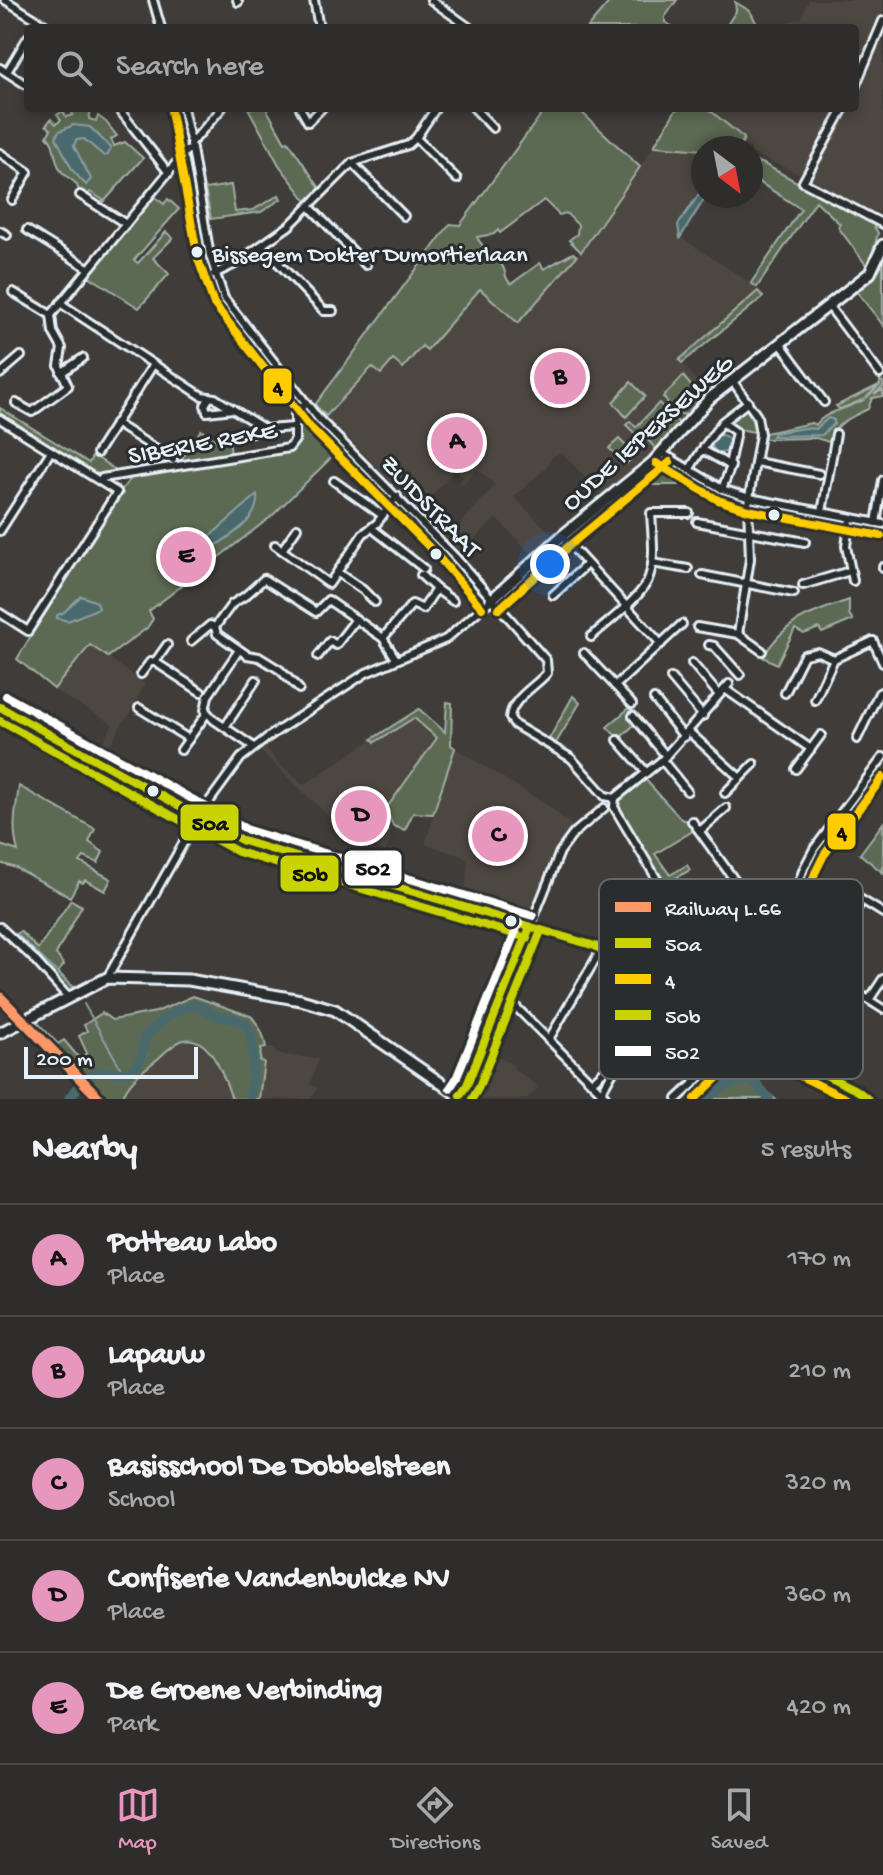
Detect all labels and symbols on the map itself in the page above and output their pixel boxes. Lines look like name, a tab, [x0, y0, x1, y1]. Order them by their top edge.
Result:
north arrow	[691, 136, 763, 208]
place label: Bissegem Dokter Dumortierlaan	[211, 242, 528, 271]
marker: Bissegem Dokter Dumortierlaan	[189, 244, 205, 260]
pin: B	[534, 348, 586, 408]
street label: OUDE IEPERSEWEG	[557, 348, 742, 519]
line badge: 4	[262, 367, 293, 405]
text: 4	[272, 377, 284, 403]
pin: A	[431, 413, 483, 473]
street label: SIBERIE REKE	[126, 417, 280, 474]
street label: ZUIDSTRAAT	[372, 450, 486, 567]
unlabelled marker	[766, 507, 782, 523]
pin: E	[160, 527, 212, 587]
your location	[530, 544, 570, 584]
unlabelled marker	[428, 546, 444, 562]
unlabelled marker	[145, 783, 161, 799]
pin: D	[335, 786, 387, 846]
line badge: 50a	[179, 803, 240, 842]
pin: C	[472, 806, 524, 866]
line badge: 4	[826, 812, 857, 851]
text: 50a	[192, 813, 230, 839]
text: 4	[836, 822, 848, 848]
line badge: 502	[343, 849, 403, 887]
line badge: 50b	[279, 854, 340, 893]
text: 502	[356, 858, 391, 884]
text: 50b	[292, 864, 328, 890]
legend	[599, 879, 863, 1079]
text: Railway L.66	[665, 898, 782, 924]
unlabelled marker	[503, 913, 519, 929]
text: 50a	[665, 934, 702, 960]
text: 4	[665, 970, 676, 996]
text: 50b	[665, 1006, 701, 1032]
text: 502	[665, 1042, 700, 1068]
scale bar	[24, 1043, 198, 1079]

